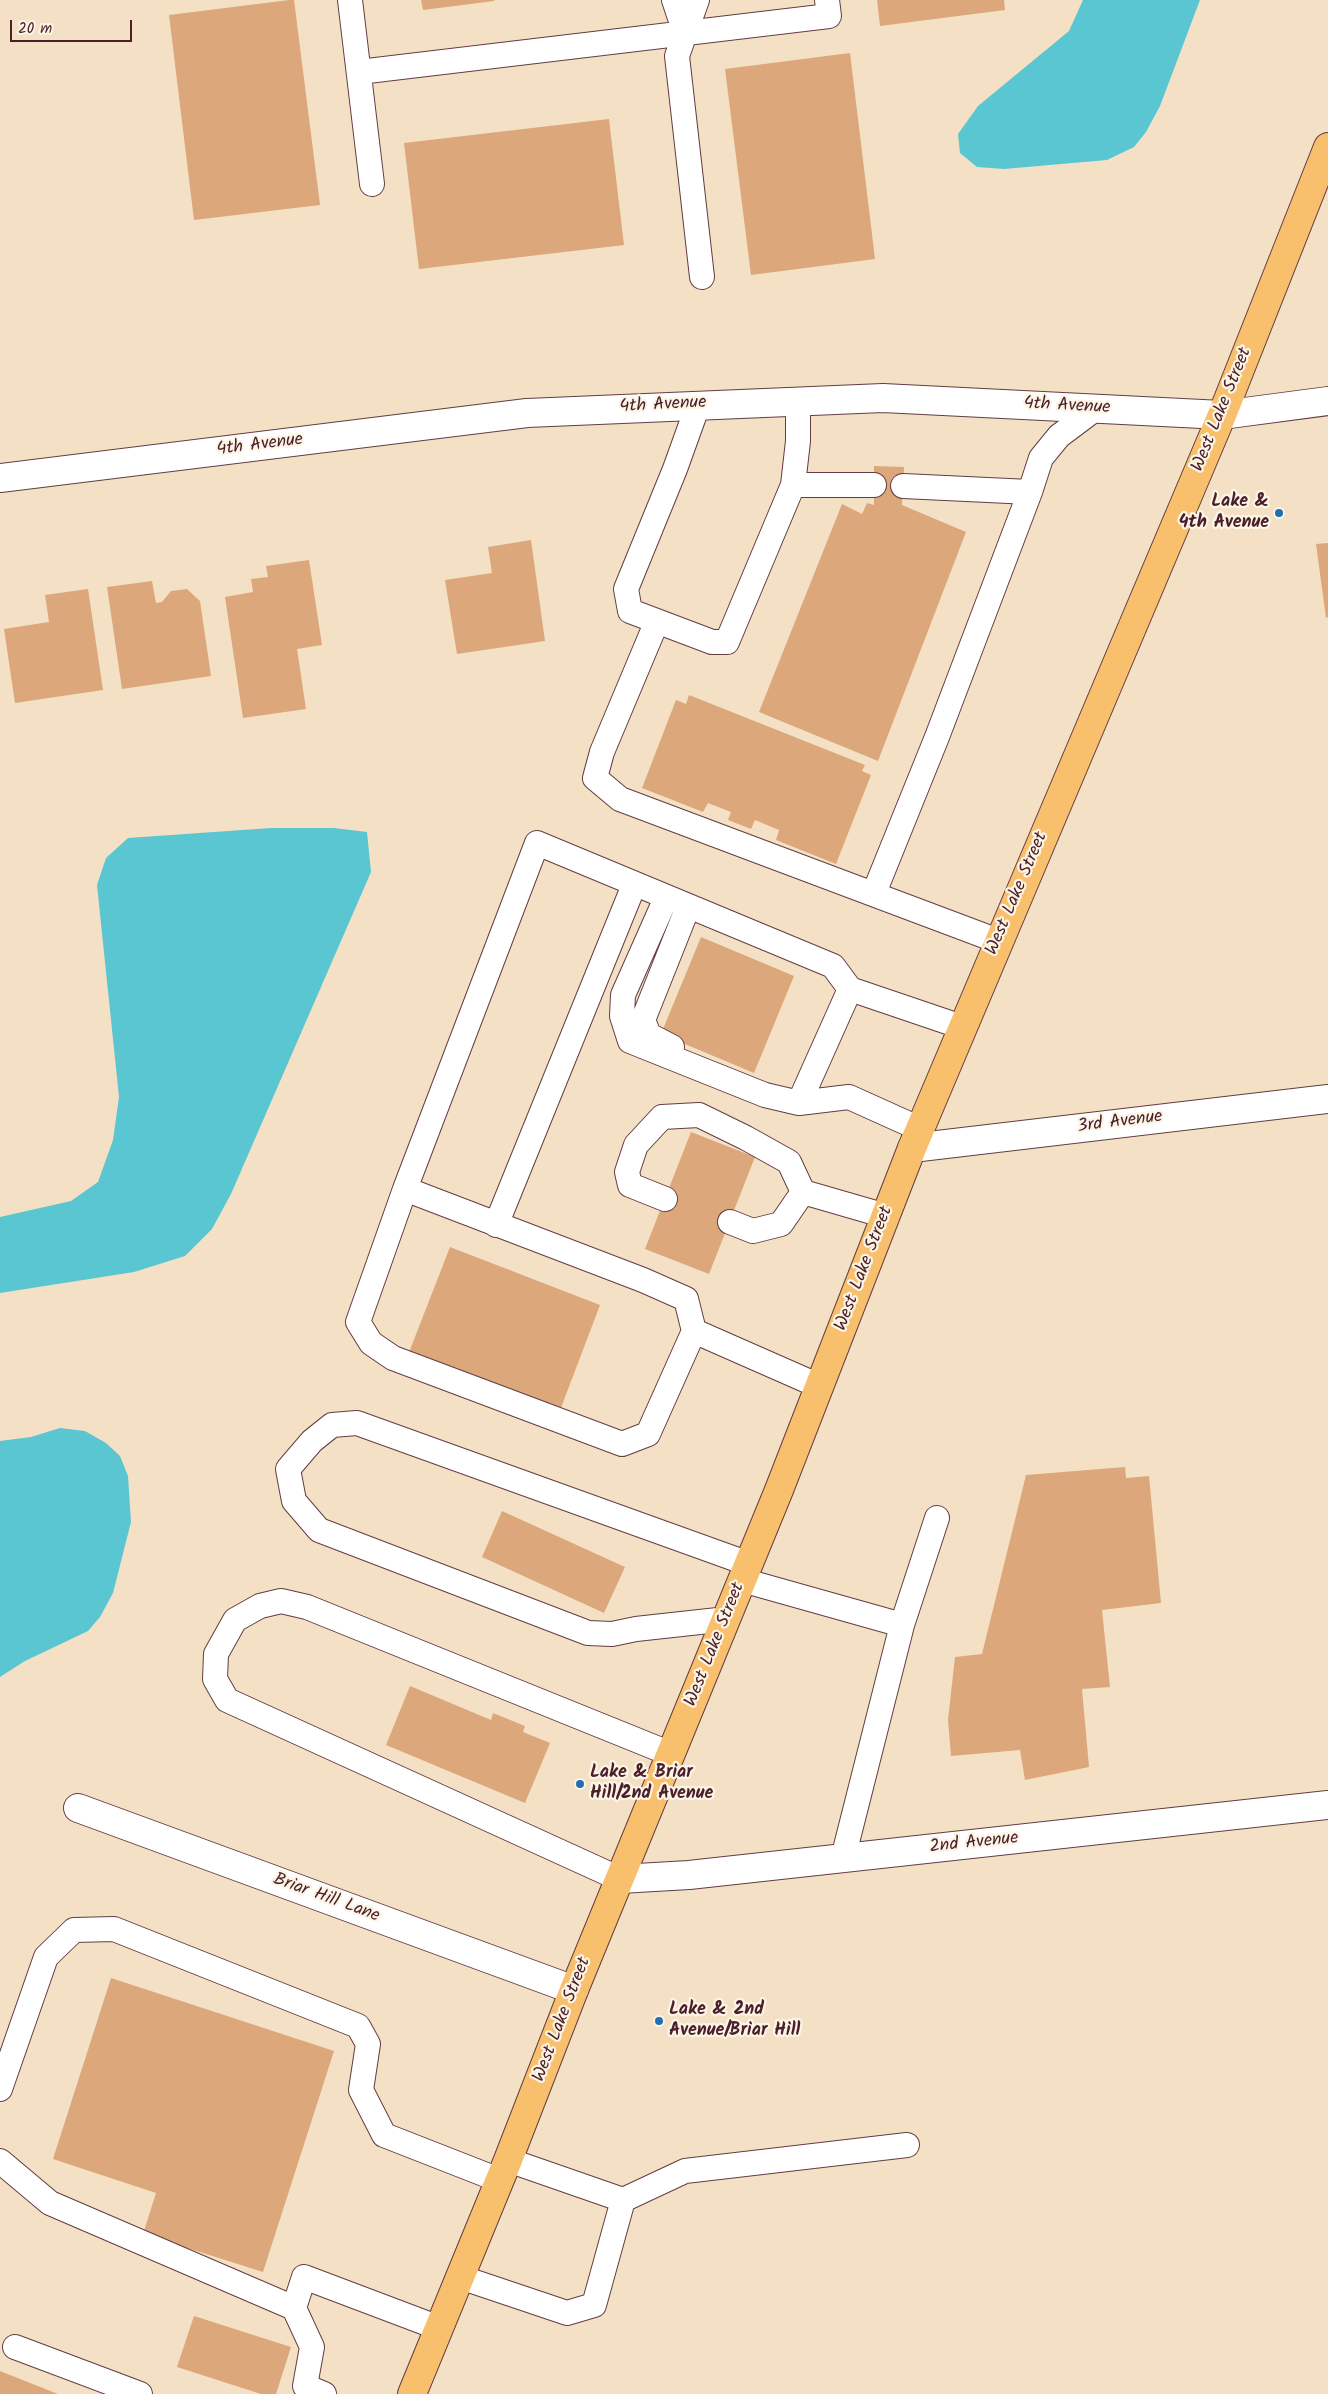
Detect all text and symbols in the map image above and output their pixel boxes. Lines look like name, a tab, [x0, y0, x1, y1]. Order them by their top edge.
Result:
scale bar	[12, 10, 135, 42]
text: 20 m	[18, 17, 52, 41]
street label: West Lake Street	[1188, 345, 1258, 475]
street label: 4th Avenue	[619, 393, 707, 419]
street label: 4th Avenue	[1023, 394, 1111, 420]
street label: 4th Avenue	[216, 430, 304, 462]
place label: Lake & 4th Avenue	[1179, 492, 1269, 534]
marker: Lake & 4th Avenue	[1273, 507, 1285, 519]
street label: West Lake Street	[982, 829, 1054, 959]
street label: 3rd Avenue	[1076, 1107, 1164, 1139]
street label: West Lake Street	[831, 1204, 899, 1334]
street label: West Lake Street	[681, 1580, 751, 1710]
place label: Lake & Briar Hill/2nd Avenue	[590, 1763, 713, 1806]
marker: Lake & Briar Hill/2nd Avenue	[574, 1778, 586, 1790]
street label: 2nd Avenue	[928, 1829, 1020, 1859]
street label: Briar Hill Lane	[270, 1870, 382, 1928]
street label: West Lake Street	[529, 1955, 597, 2085]
place label: Lake & 2nd Avenue/Briar Hill	[669, 2000, 800, 2042]
marker: Lake & 2nd Avenue/Briar Hill	[653, 2015, 665, 2027]

